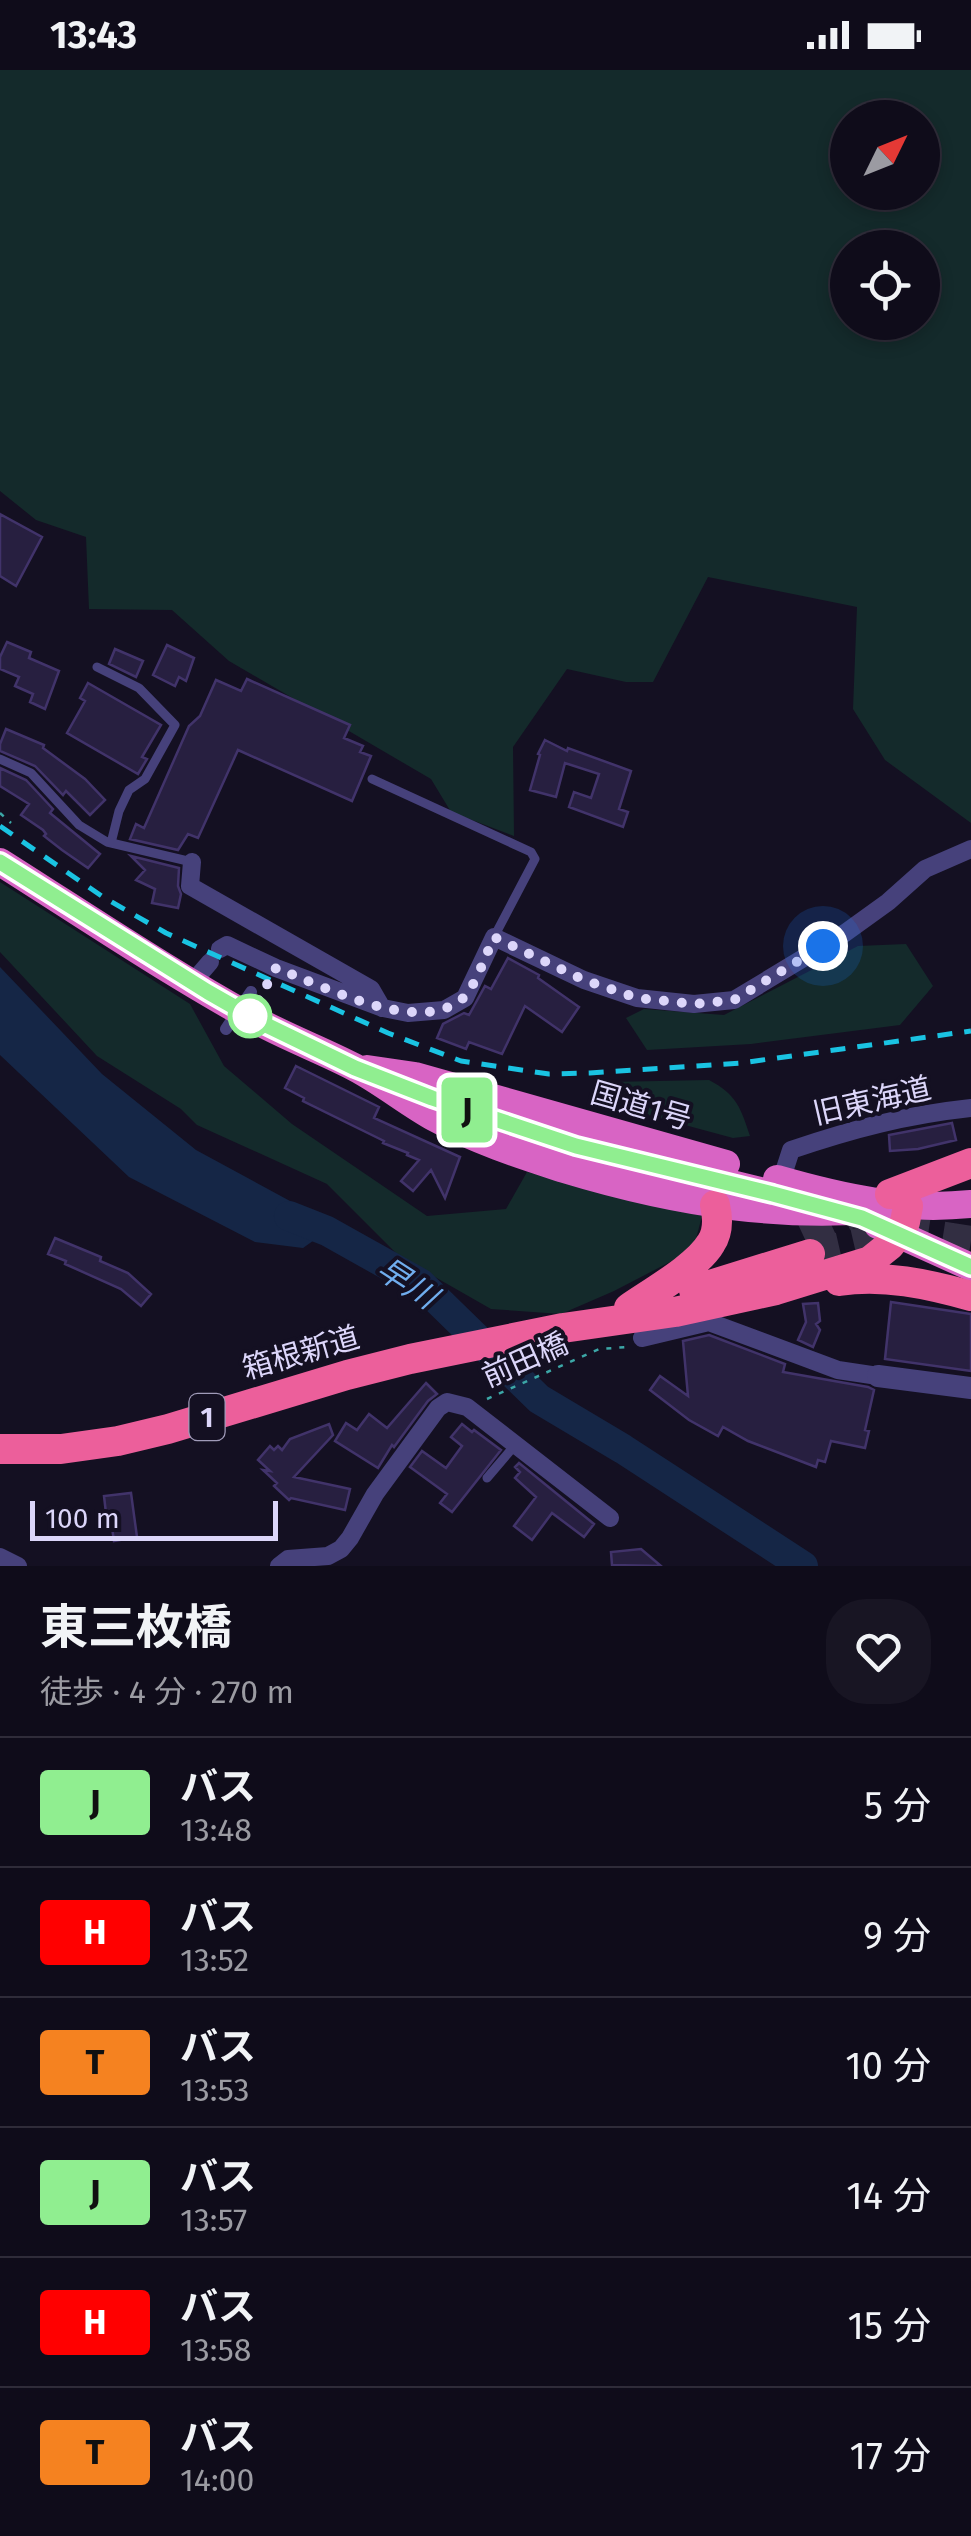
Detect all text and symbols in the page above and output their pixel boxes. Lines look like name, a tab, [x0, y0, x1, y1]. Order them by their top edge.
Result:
text: 13:43	[50, 12, 137, 58]
north arrow	[830, 100, 940, 210]
map controls	[830, 100, 940, 340]
button: locate	[830, 230, 940, 340]
your location	[798, 921, 848, 971]
unlabelled marker	[229, 995, 271, 1037]
street label: 旧東海道	[809, 1070, 935, 1132]
street label: 国道1号	[587, 1075, 695, 1137]
line badge: J	[434, 1078, 500, 1142]
text: J	[461, 1089, 473, 1131]
water label: 早川	[370, 1250, 447, 1318]
street label: 箱根新道	[238, 1319, 364, 1387]
street label: 前田橋	[477, 1325, 573, 1395]
road number: 1	[190, 1394, 224, 1440]
scale bar	[30, 1496, 278, 1540]
text: 100 m	[45, 1502, 120, 1535]
text: 東三枚橋	[40, 1599, 232, 1657]
button: heart	[826, 1599, 931, 1704]
text: 徒歩 · 4 分 · 270 m	[40, 1673, 294, 1711]
text: バス	[180, 1764, 256, 1810]
text: J	[89, 1781, 101, 1823]
text: 5 分	[864, 1783, 931, 1829]
text: 13:48	[180, 1811, 252, 1849]
text: バス	[180, 1894, 256, 1940]
text: H	[83, 1911, 107, 1953]
text: 9 分	[863, 1913, 931, 1959]
text: 13:52	[180, 1941, 249, 1979]
text: バス	[180, 2024, 256, 2070]
text: T	[86, 2041, 104, 2083]
text: 10 分	[845, 2043, 931, 2089]
text: 13:53	[180, 2071, 249, 2109]
text: バス	[180, 2154, 256, 2200]
text: J	[89, 2171, 101, 2213]
text: 14 分	[846, 2173, 931, 2219]
text: 13:57	[180, 2201, 247, 2239]
text: バス	[180, 2284, 256, 2330]
text: H	[83, 2301, 107, 2343]
text: 15 分	[847, 2303, 931, 2349]
text: 13:58	[180, 2331, 251, 2369]
text: バス	[180, 2414, 256, 2460]
text: T	[86, 2431, 104, 2473]
text: 17 分	[850, 2433, 931, 2479]
text: 14:00	[180, 2461, 254, 2499]

